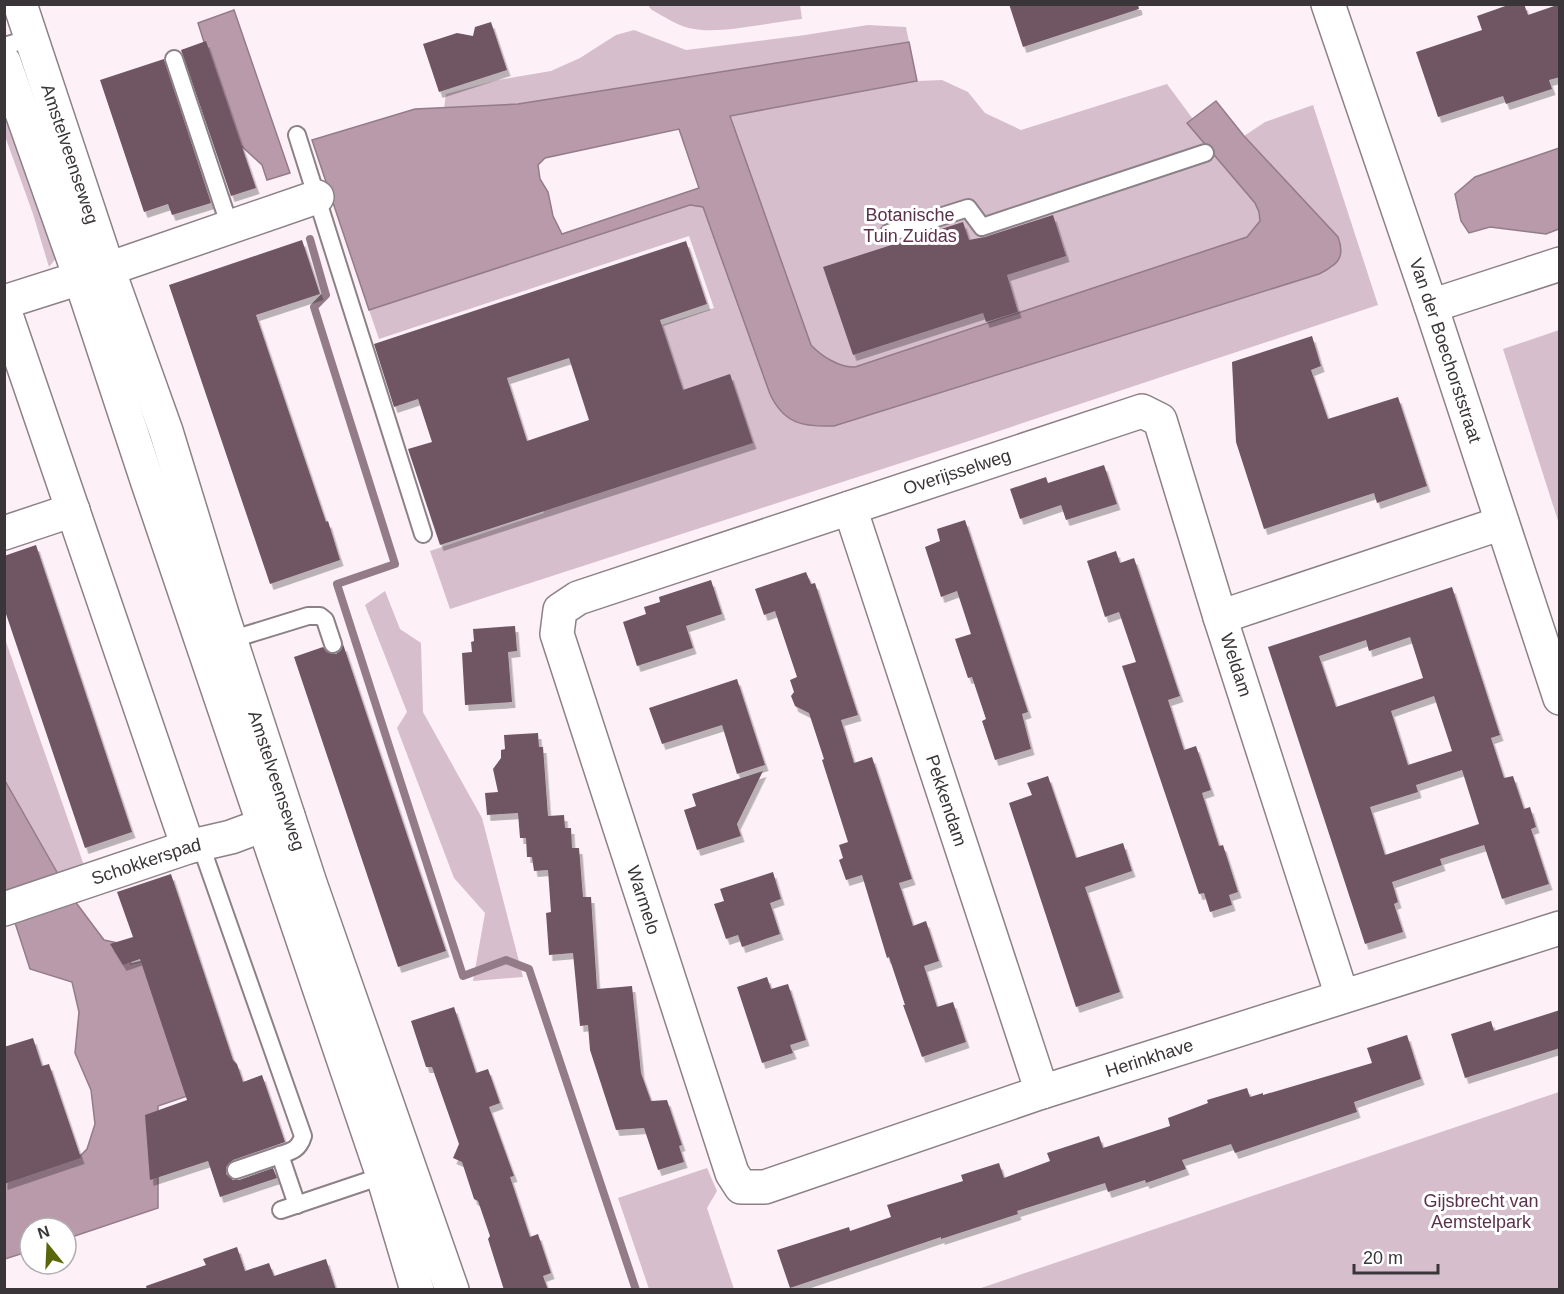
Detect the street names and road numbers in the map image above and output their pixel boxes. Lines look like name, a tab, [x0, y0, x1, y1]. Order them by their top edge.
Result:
street label: Amstelveenseweg	[37, 81, 102, 226]
street label: Van der Boechorststraat	[1406, 256, 1485, 445]
street label: Overijsselweg	[901, 445, 1013, 499]
street label: Weldam	[1216, 631, 1256, 699]
street label: Amstelveenseweg	[244, 708, 309, 853]
street label: Pekkendam	[922, 752, 971, 849]
street label: Schokkerspad	[89, 834, 203, 889]
street label: Warmelo	[623, 863, 664, 937]
street label: Herinkhave	[1103, 1035, 1196, 1081]

